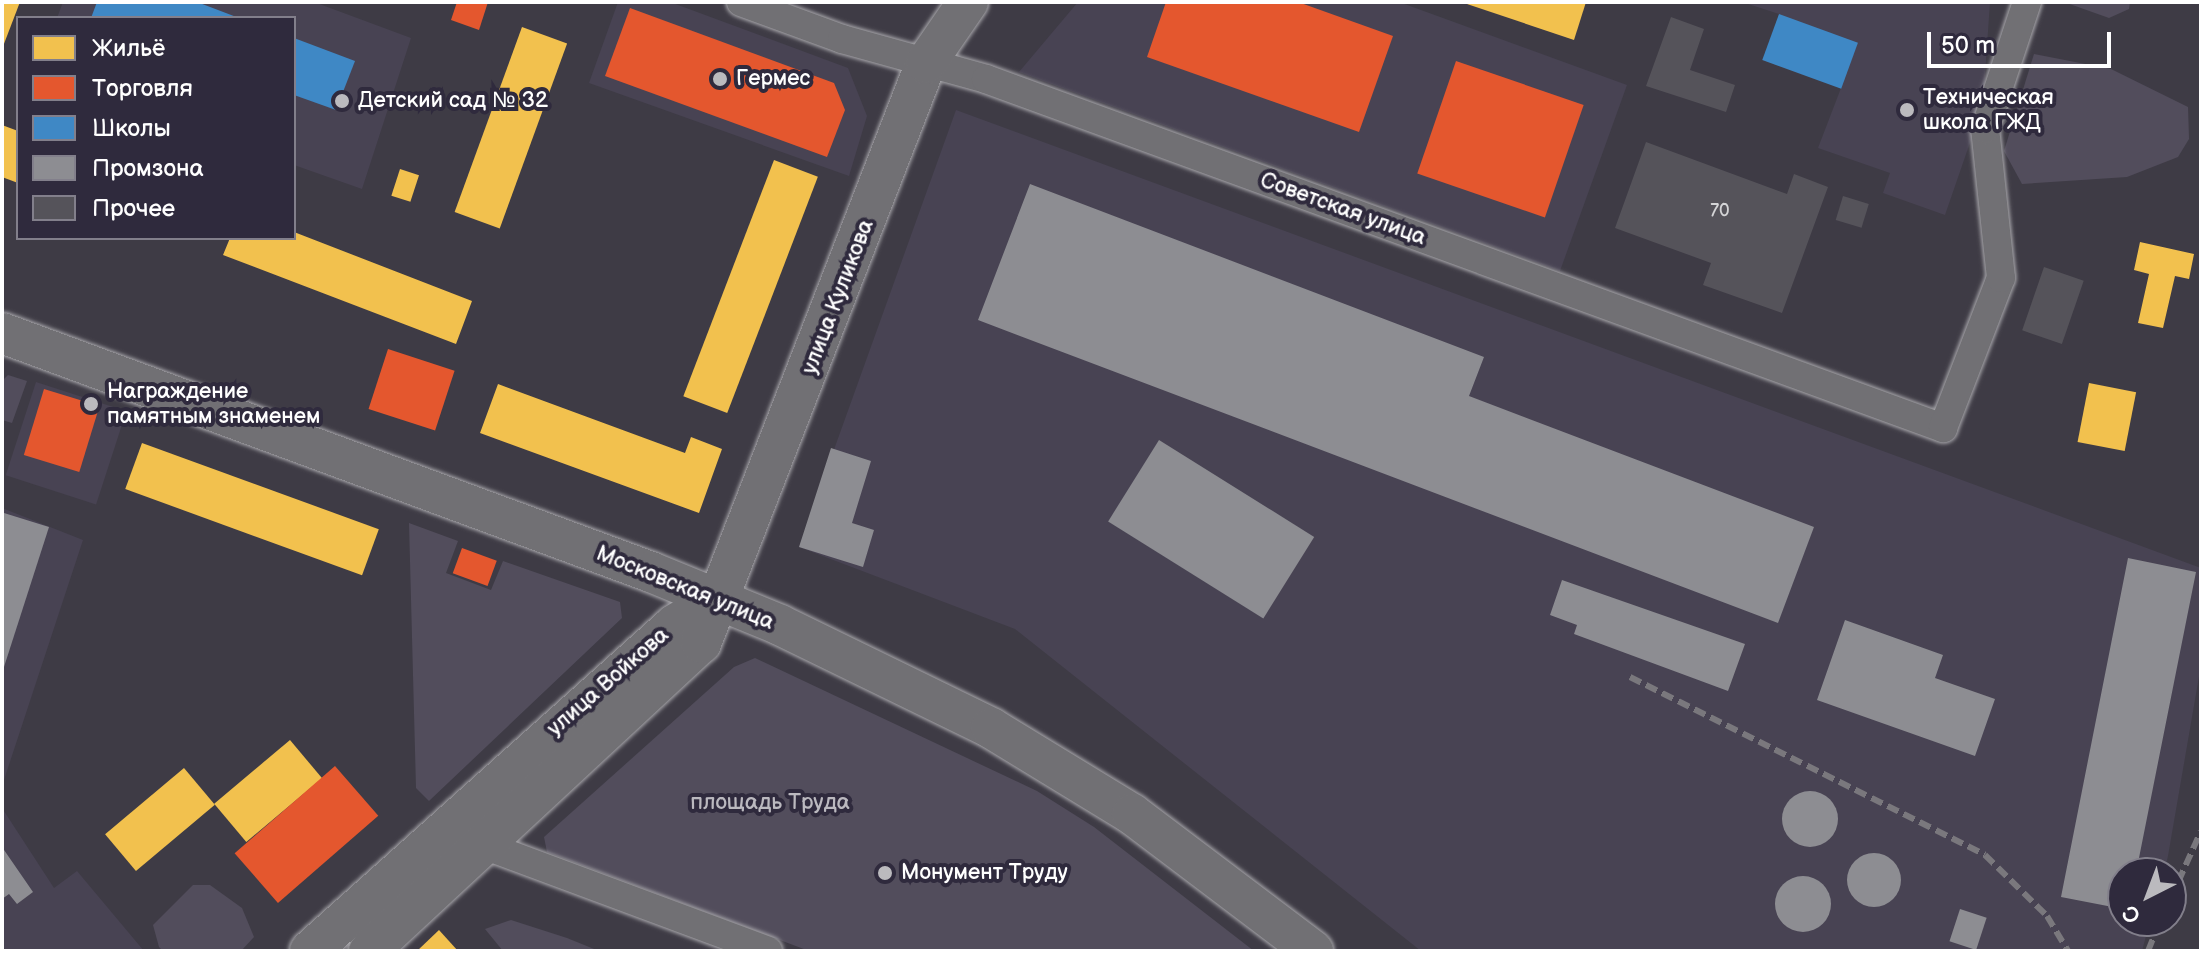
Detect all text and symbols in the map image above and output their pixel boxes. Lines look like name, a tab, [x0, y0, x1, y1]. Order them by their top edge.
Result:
legend	[16, 16, 296, 240]
scale bar	[1931, 16, 2115, 66]
text: 50 m	[1941, 31, 1995, 60]
text: Жильё	[92, 34, 165, 63]
place label: Гермес	[736, 66, 810, 92]
marker: Гермес	[711, 70, 729, 88]
text: Торговля	[92, 74, 193, 103]
place label: Техническая школа ГЖД	[1923, 84, 2054, 136]
place label: Детский сад № 32	[358, 88, 548, 114]
marker: Детский сад № 32	[333, 92, 351, 110]
marker: Техническая школа ГЖД	[1898, 101, 1916, 119]
text: Школы	[92, 114, 171, 143]
text: Промзона	[92, 154, 204, 183]
street label: Советская улица	[1257, 167, 1429, 251]
text: Прочее	[92, 194, 175, 223]
house number: 70	[1710, 200, 1730, 222]
street label: улица Куликова	[796, 216, 880, 378]
place label: Награждение памятным знаменем	[107, 378, 320, 430]
marker: Награждение памятным знаменем	[82, 395, 100, 413]
street label: Московская улица	[592, 540, 778, 636]
street label: улица Войкова	[542, 622, 674, 742]
park label: площадь Труда	[690, 790, 850, 816]
north arrow	[2107, 857, 2187, 937]
place label: Монумент Труду	[901, 860, 1068, 886]
marker: Монумент Труду	[876, 864, 894, 882]
text: С	[2117, 899, 2147, 929]

